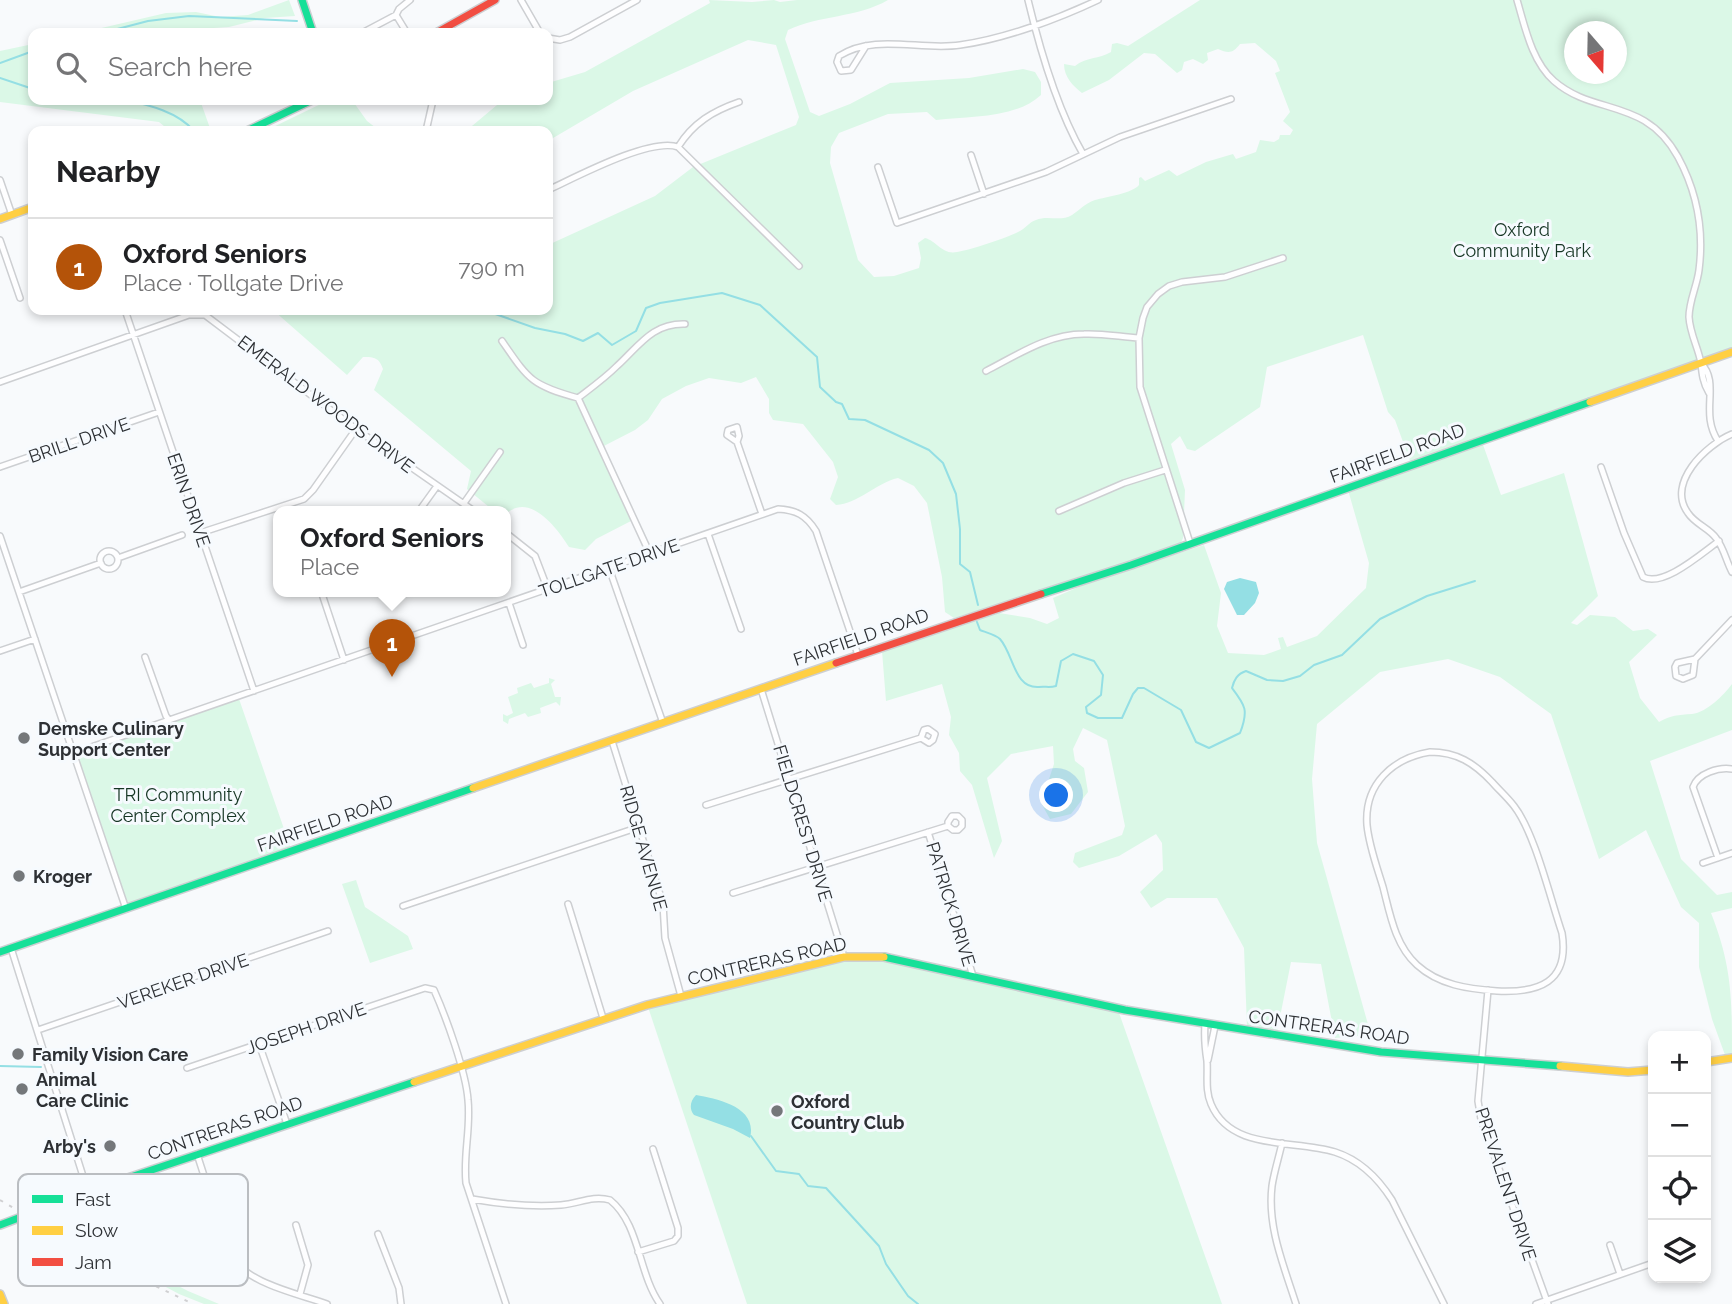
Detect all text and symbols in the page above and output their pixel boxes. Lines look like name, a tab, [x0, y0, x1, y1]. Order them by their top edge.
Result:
north arrow	[1564, 21, 1627, 84]
search box	[28, 28, 553, 105]
icon: search	[52, 48, 90, 86]
text: Search here	[108, 52, 252, 82]
text: Nearby	[56, 154, 160, 189]
park label: Oxford Community Park	[1453, 219, 1591, 261]
text: Oxford Seniors	[123, 239, 307, 269]
text: 1	[73, 254, 85, 281]
text: 790 m	[458, 254, 525, 281]
text: Place · Tollgate Drive	[123, 269, 344, 296]
street label: EMERALD WOODS DRIVE	[234, 331, 418, 477]
street label: BRILL DRIVE	[26, 413, 132, 467]
street label: FAIRFIELD ROAD	[1327, 419, 1467, 487]
street label: ERIN DRIVE	[163, 450, 215, 550]
popup	[273, 506, 511, 597]
text: Oxford Seniors	[300, 523, 484, 553]
street label: TOLLGATE DRIVE	[536, 534, 682, 602]
text: Place	[300, 553, 359, 580]
street label: FAIRFIELD ROAD	[791, 604, 932, 670]
pin: 1	[369, 619, 415, 677]
place label: Demske Culinary Support Center	[38, 718, 184, 760]
marker: Demske Culinary Support Center	[16, 730, 32, 746]
street label: FIELDCREST DRIVE	[769, 742, 837, 904]
your location	[1039, 778, 1073, 812]
street label: RIDGE AVENUE	[616, 783, 672, 913]
park label: TRI Community Center Complex	[110, 784, 246, 826]
street label: FAIRFIELD ROAD	[255, 790, 396, 856]
street label: PATRICK DRIVE	[922, 839, 980, 969]
place label: Kroger	[33, 866, 92, 887]
marker: Kroger	[11, 868, 27, 884]
street label: CONTRERAS ROAD	[686, 932, 849, 989]
street label: VEREKER DRIVE	[115, 949, 251, 1013]
street label: JOSEPH DRIVE	[243, 998, 369, 1058]
street label: CONTRERAS ROAD	[1247, 1005, 1411, 1049]
map controls	[1648, 1031, 1711, 1283]
button: +	[1648, 1031, 1711, 1094]
place label: Family Vision Care	[32, 1044, 188, 1065]
marker: Family Vision Care	[10, 1046, 26, 1062]
place label: Animal Care Clinic	[36, 1069, 129, 1111]
marker: Animal Care Clinic	[14, 1081, 30, 1097]
place label: Oxford Country Club	[791, 1091, 904, 1133]
street label: CONTRERAS ROAD	[145, 1092, 305, 1164]
button: −	[1648, 1094, 1711, 1157]
marker: Oxford Country Club	[769, 1103, 785, 1119]
street label: PREVALENT DRIVE	[1471, 1105, 1541, 1263]
place label: Arby's	[43, 1136, 96, 1157]
marker: Arby's	[102, 1138, 118, 1154]
button: locate	[1648, 1157, 1711, 1220]
legend	[18, 1174, 248, 1286]
text: Fast	[75, 1188, 111, 1210]
text: Slow	[75, 1219, 119, 1241]
button: layers	[1648, 1220, 1711, 1283]
text: Jam	[75, 1251, 112, 1273]

